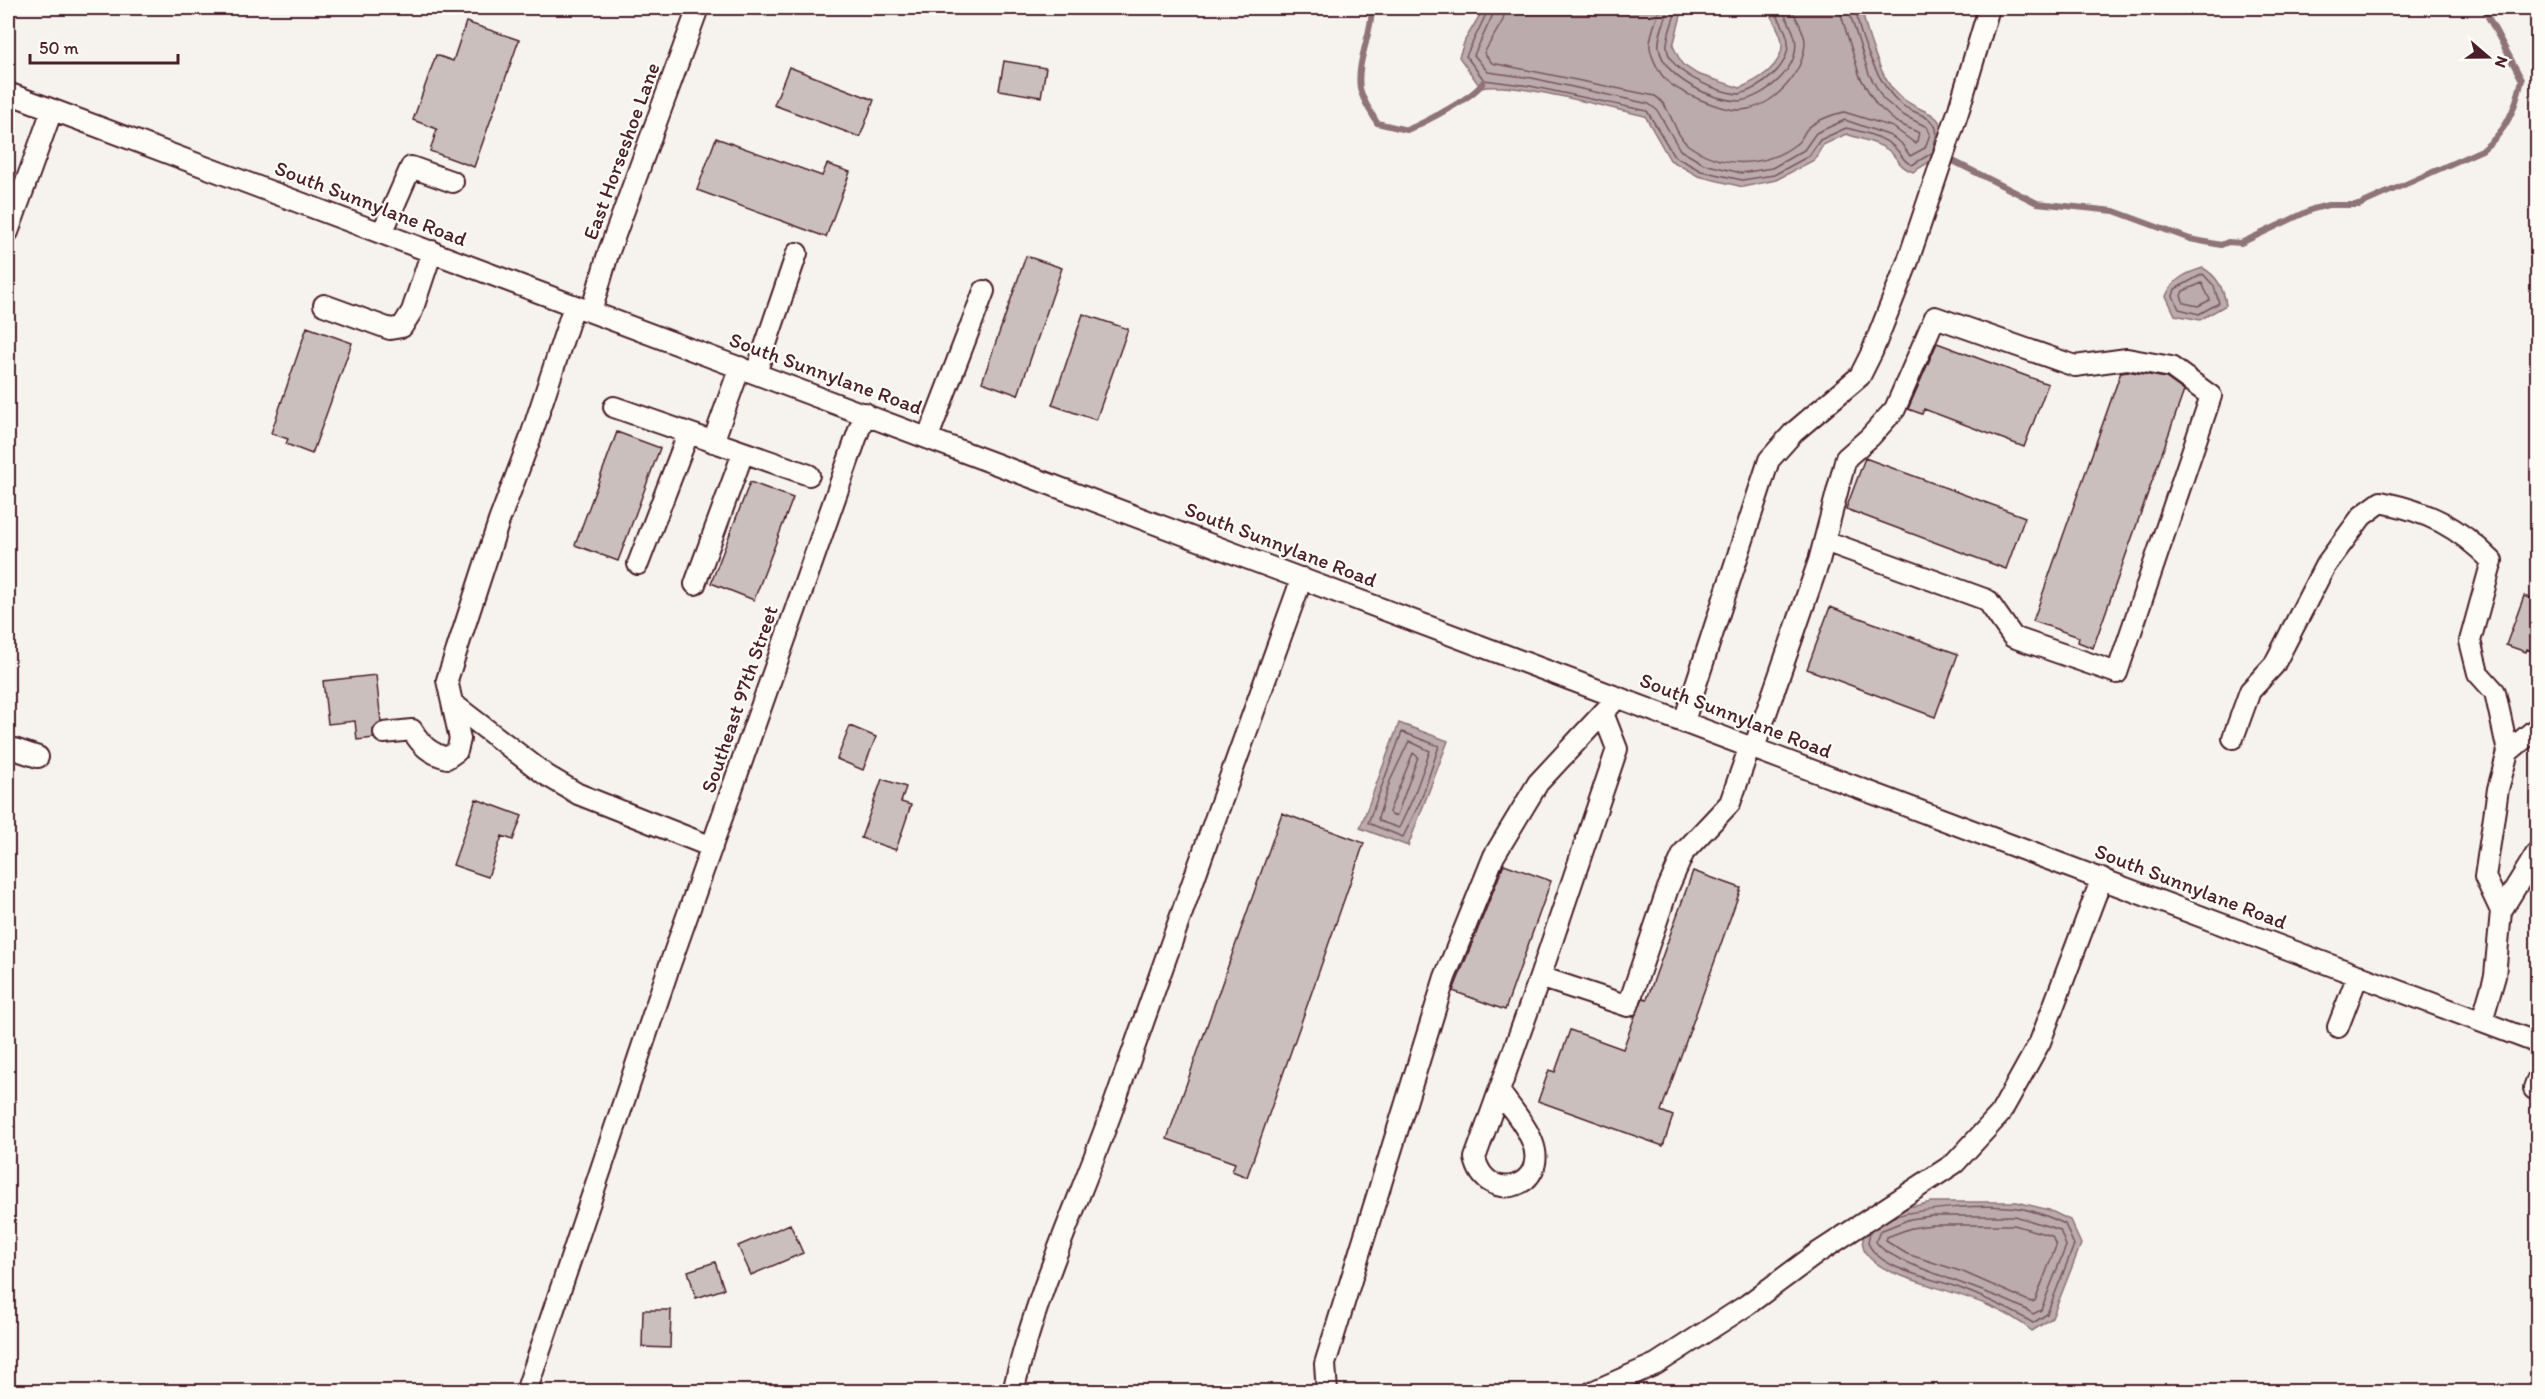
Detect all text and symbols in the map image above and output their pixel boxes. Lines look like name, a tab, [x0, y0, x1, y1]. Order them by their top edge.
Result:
scale bar	[30, 27, 178, 65]
north arrow	[2458, 27, 2518, 87]
text: 50 m	[39, 37, 79, 59]
text: N	[2491, 54, 2512, 70]
street label: East Horseshoe Lane	[577, 59, 665, 243]
street label: South Sunnylane Road	[272, 155, 470, 251]
street label: South Sunnylane Road	[726, 326, 926, 420]
street label: South Sunnylane Road	[1182, 496, 1380, 592]
street label: Southeast 97th Street	[695, 602, 783, 796]
street label: South Sunnylane Road	[1637, 667, 1835, 763]
street label: South Sunnylane Road	[2092, 838, 2290, 934]

